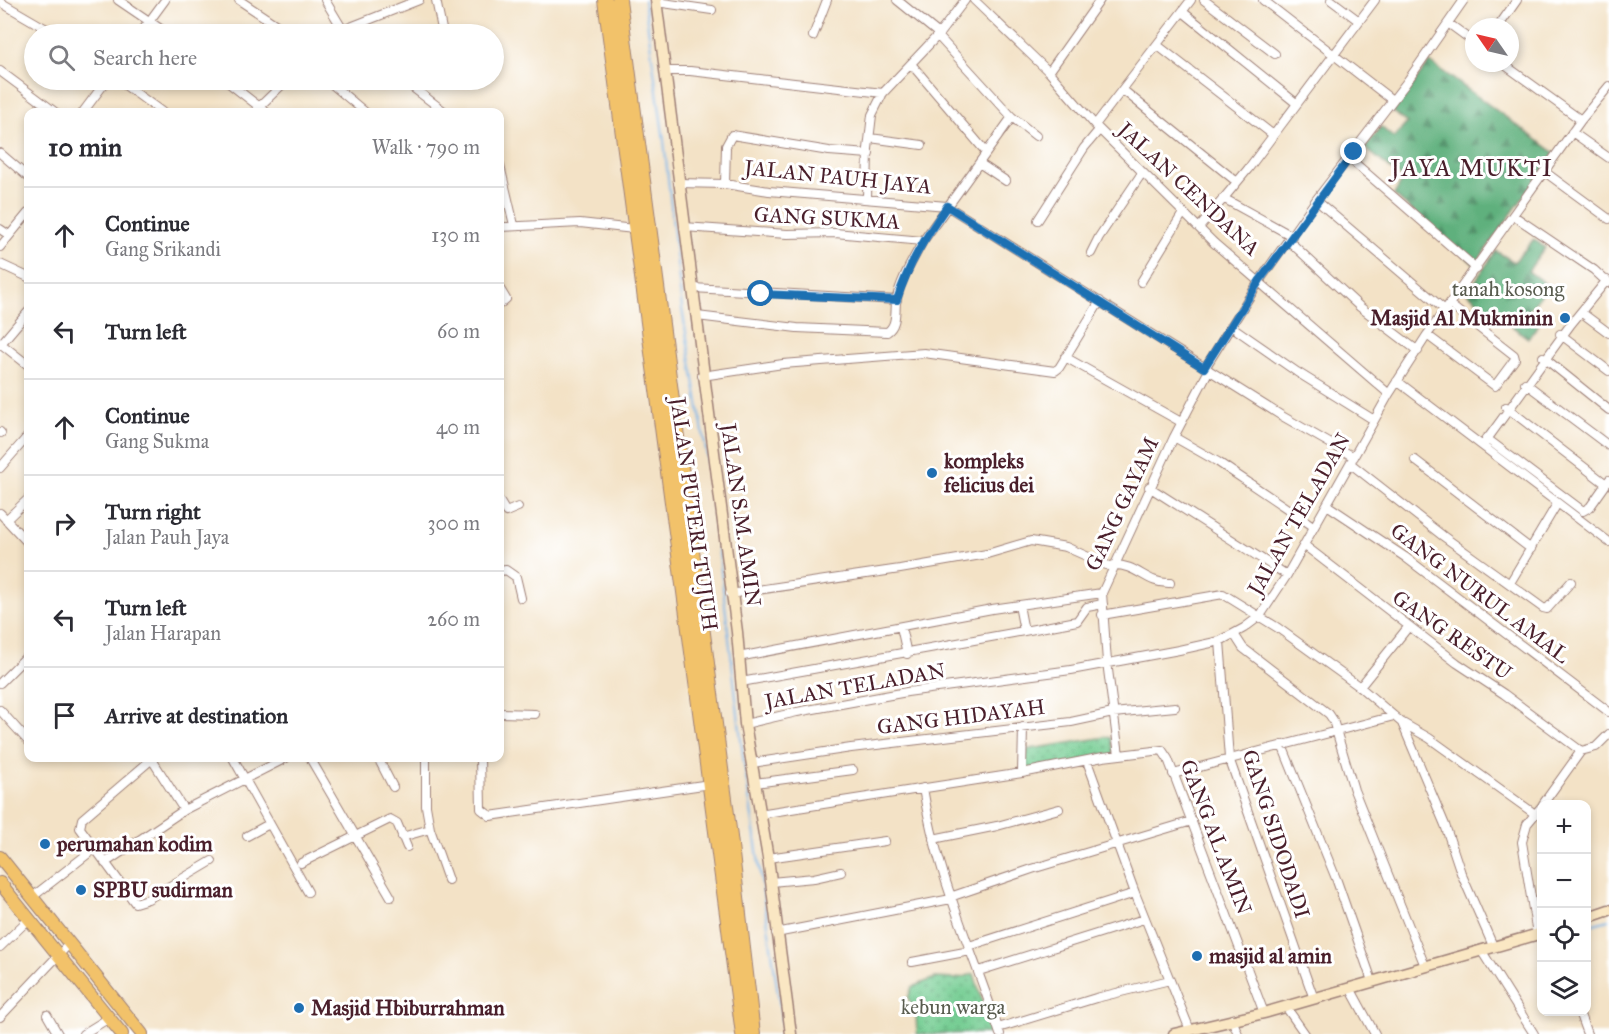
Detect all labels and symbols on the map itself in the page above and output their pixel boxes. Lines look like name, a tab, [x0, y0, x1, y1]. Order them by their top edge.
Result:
north arrow	[1465, 18, 1519, 72]
street label: JALAN CENDANA	[1111, 115, 1265, 261]
route end	[1340, 138, 1366, 164]
district label: JAYA MUKTI	[1387, 153, 1554, 183]
street label: JALAN PAUH JAYA	[741, 154, 933, 200]
street label: GANG SUKMA	[753, 201, 901, 235]
park label: tanah kosong	[1452, 276, 1564, 302]
route start	[747, 280, 773, 306]
place label: Masjid Al Mukminin	[1370, 305, 1554, 331]
marker: Masjid Al Mukminin	[1558, 311, 1572, 325]
street label: JALAN PUTERI TUJUH	[664, 394, 723, 632]
street label: JALAN S.M. AMIN	[715, 420, 767, 608]
street label: JALAN TELADAN	[1241, 428, 1356, 601]
street label: GANG GAYAM	[1080, 433, 1164, 575]
place label: kompleks felicius dei	[943, 448, 1034, 498]
marker: kompleks felicius dei	[925, 466, 939, 480]
street label: GANG NURUL AMAL	[1385, 517, 1575, 669]
street label: GANG RESTU	[1387, 584, 1517, 686]
street label: JALAN TELADAN	[761, 657, 948, 715]
street label: GANG HIDAYAH	[875, 694, 1047, 740]
street label: GANG SIDODADI	[1236, 746, 1316, 922]
street label: GANG AL AMIN	[1175, 756, 1258, 918]
place label: perumahan kodim	[56, 831, 213, 857]
marker: perumahan kodim	[38, 837, 52, 851]
place label: SPBU sudirman	[93, 877, 233, 903]
marker: SPBU sudirman	[74, 883, 88, 897]
place label: masjid al amin	[1208, 943, 1332, 969]
marker: masjid al amin	[1190, 949, 1204, 963]
park label: kebun warga	[901, 994, 1005, 1020]
place label: Masjid Hbiburrahman	[311, 995, 505, 1021]
marker: Masjid Hbiburrahman	[292, 1001, 306, 1015]

